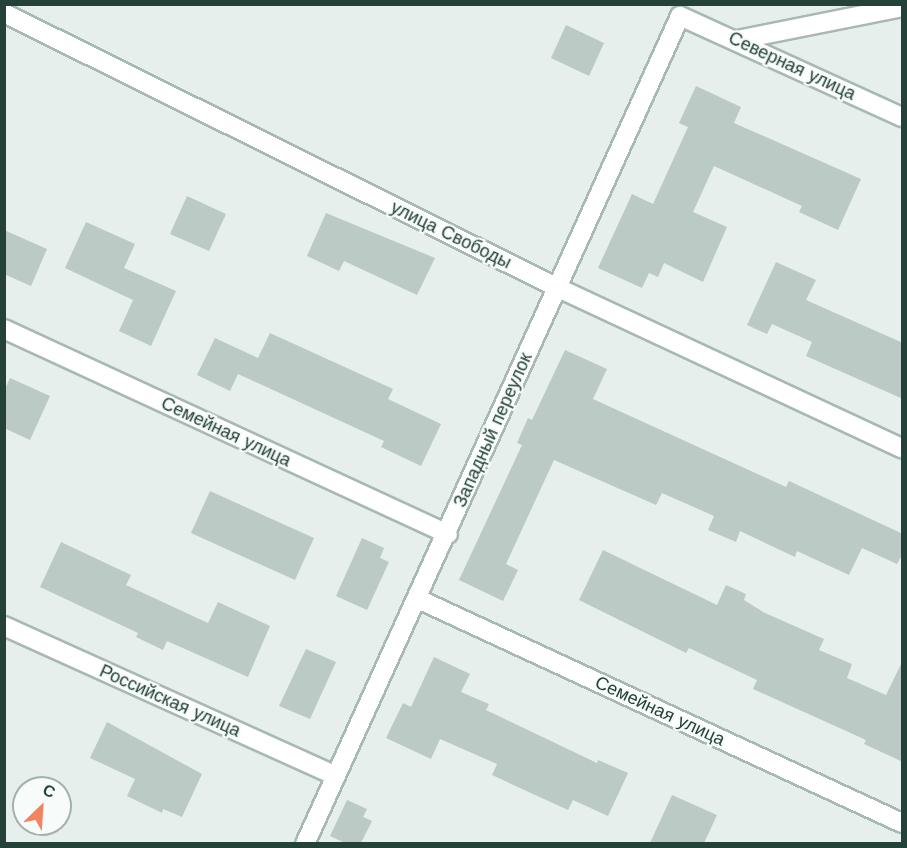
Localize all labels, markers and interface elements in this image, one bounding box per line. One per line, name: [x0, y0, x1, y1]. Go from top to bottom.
street label: Северная улица: [725, 27, 859, 105]
street label: улица Свободы: [387, 197, 515, 273]
street label: Западный переулок: [449, 349, 537, 511]
street label: Семейная улица: [158, 392, 294, 472]
street label: Российская улица: [96, 660, 244, 742]
street label: Семейная улица: [592, 671, 728, 751]
north arrow: [12, 776, 72, 836]
text: С: [40, 780, 58, 802]

